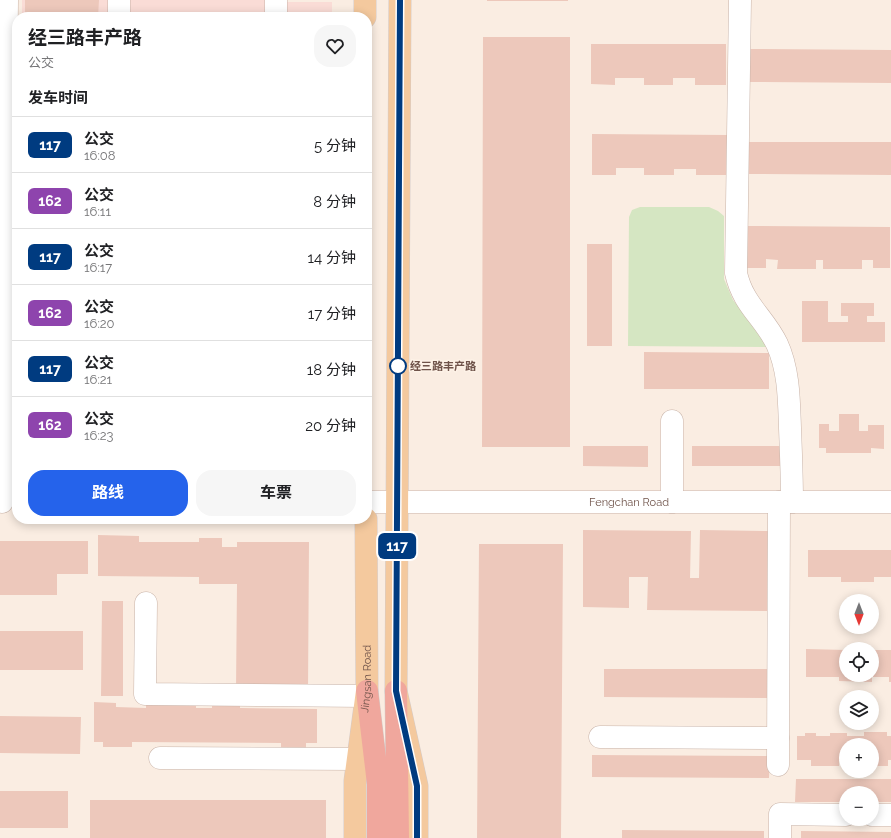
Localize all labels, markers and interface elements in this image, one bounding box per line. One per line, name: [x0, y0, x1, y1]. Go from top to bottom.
button: heart: [314, 25, 356, 67]
text: 经三路丰产路: [28, 26, 142, 48]
text: 公交: [28, 55, 54, 70]
text: 发车时间: [28, 89, 88, 107]
text: 公交: [84, 130, 114, 148]
text: 117: [39, 137, 61, 153]
text: 5 分钟: [314, 137, 356, 155]
text: 16:08: [84, 148, 116, 163]
text: 公交: [84, 186, 114, 204]
text: 162: [38, 193, 62, 209]
text: 8 分钟: [313, 193, 356, 211]
text: 16:11: [84, 204, 111, 219]
text: 公交: [84, 242, 114, 260]
text: 117: [39, 249, 61, 265]
text: 14 分钟: [308, 249, 356, 267]
text: 16:17: [84, 260, 112, 275]
text: 公交: [84, 298, 114, 316]
text: 162: [38, 305, 62, 321]
text: 17 分钟: [308, 305, 356, 323]
text: 16:20: [84, 316, 115, 331]
text: 公交: [84, 354, 114, 372]
marker: 经三路丰产路: [389, 357, 407, 375]
place label: 经三路丰产路: [410, 360, 477, 373]
text: 117: [39, 361, 61, 377]
text: 18 分钟: [307, 361, 356, 379]
text: 16:21: [84, 372, 112, 387]
text: 公交: [84, 410, 114, 428]
text: 162: [38, 417, 62, 433]
text: 20 分钟: [305, 417, 356, 435]
text: 16:23: [84, 428, 114, 443]
button: 路线: [28, 470, 188, 516]
button: 车票: [196, 470, 356, 516]
street label: Fengchan Road: [589, 496, 669, 509]
line badge: 117: [374, 533, 420, 559]
text: 117: [386, 538, 408, 554]
north arrow: [839, 594, 879, 634]
map controls: [839, 594, 879, 826]
button: locate: [839, 642, 879, 682]
street label: Jingsan Road: [358, 645, 374, 713]
button: layers: [839, 690, 879, 730]
button: +: [839, 738, 879, 778]
button: −: [839, 786, 879, 826]

